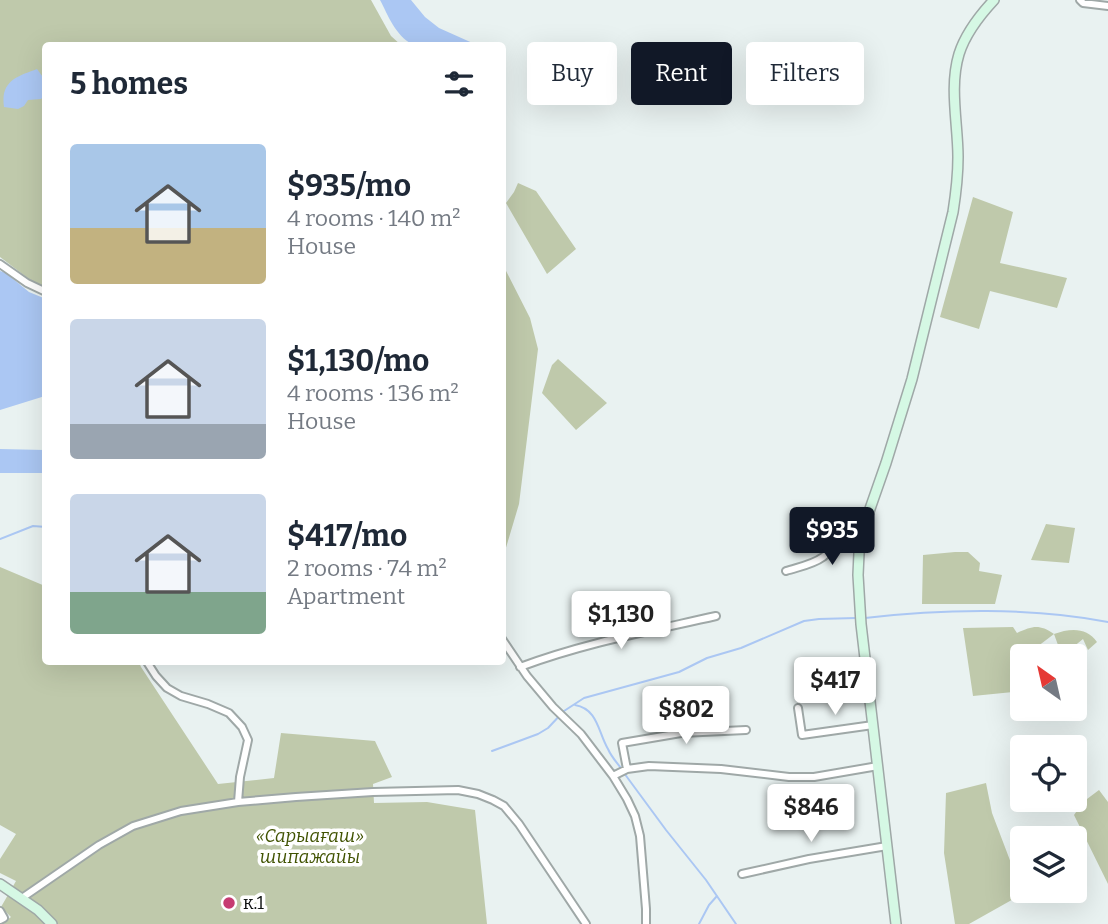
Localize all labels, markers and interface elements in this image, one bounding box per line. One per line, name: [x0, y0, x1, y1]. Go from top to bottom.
chip: Buy: [527, 42, 617, 105]
chip: Rent: [631, 42, 732, 105]
chip: Filters: [746, 42, 864, 105]
icon: filters: [440, 65, 478, 103]
text: 5 homes: [70, 66, 188, 102]
text: $935/mo: [287, 168, 411, 204]
icon: home: [126, 172, 210, 256]
text: 4 rooms · 140 m²: [287, 204, 460, 232]
text: House: [287, 232, 356, 260]
text: $1,130/mo: [287, 343, 429, 379]
icon: home: [126, 347, 210, 431]
text: 4 rooms · 136 m²: [287, 379, 459, 407]
text: House: [287, 407, 356, 435]
pin: $935: [791, 508, 873, 567]
text: $935: [806, 516, 858, 544]
text: $417/mo: [287, 518, 407, 554]
icon: home: [126, 522, 210, 606]
text: 2 rooms · 74 m²: [287, 554, 447, 582]
text: Apartment: [287, 582, 405, 610]
pin: $1,130: [564, 592, 678, 651]
text: $1,130: [588, 600, 654, 628]
north arrow: [1010, 644, 1087, 721]
map controls: [1010, 644, 1087, 903]
pin: $417: [794, 658, 876, 717]
text: $417: [810, 666, 860, 694]
pin: $802: [645, 686, 727, 746]
text: $802: [658, 695, 714, 723]
button: locate: [1010, 735, 1087, 812]
pin: $846: [770, 784, 852, 844]
text: $846: [783, 793, 839, 821]
park label: «Сарыағаш» шипажайы: [256, 825, 364, 868]
button: layers: [1010, 826, 1087, 903]
place label: к.1: [243, 892, 265, 914]
marker: к.1: [221, 895, 237, 911]

